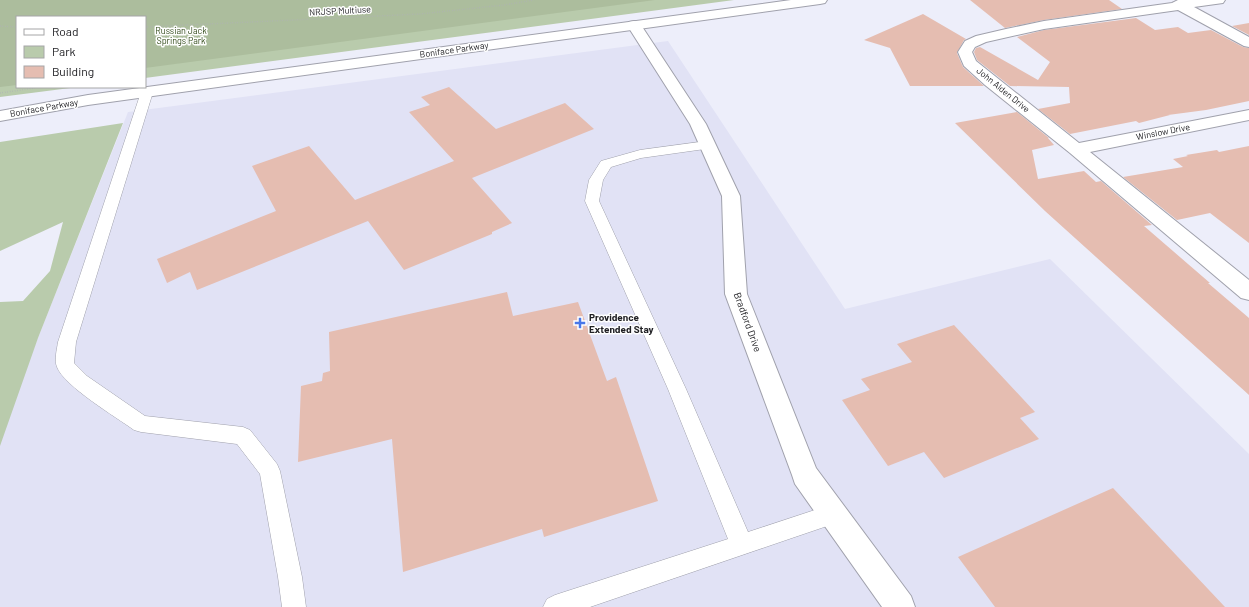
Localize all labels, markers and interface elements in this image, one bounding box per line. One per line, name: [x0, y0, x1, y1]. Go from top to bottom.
street label: NRJSP Multiuse: [309, 3, 371, 18]
legend: [16, 16, 146, 88]
text: Road: [52, 24, 79, 38]
park label: Russian Jack Springs Park: [155, 25, 207, 46]
street label: Boniface Parkway: [419, 39, 489, 60]
text: Park: [52, 44, 76, 58]
text: Building: [52, 64, 94, 78]
street label: John Alden Drive: [974, 65, 1032, 115]
street label: Boniface Parkway: [9, 96, 79, 119]
street label: Winslow Drive: [1135, 121, 1191, 142]
street label: Bradford Drive: [732, 291, 764, 353]
place label: Providence Extended Stay: [589, 311, 654, 335]
marker: Providence Extended Stay: [574, 317, 586, 329]

